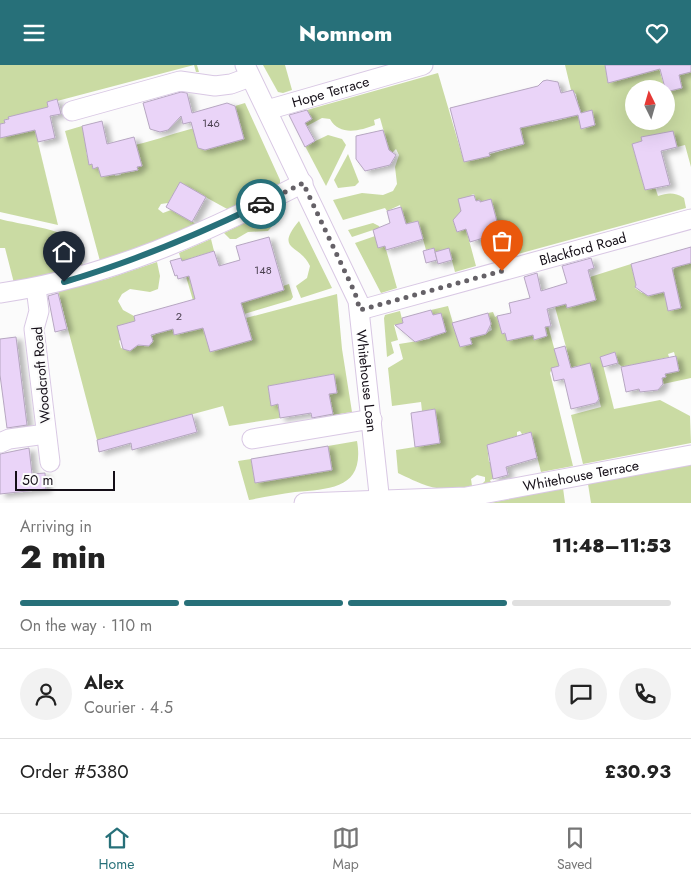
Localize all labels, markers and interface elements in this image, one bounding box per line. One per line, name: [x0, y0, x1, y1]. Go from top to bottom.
text: Nomnom: [299, 17, 392, 49]
icon: menu: [20, 19, 48, 47]
icon: heart: [643, 19, 671, 47]
street label: Hope Terrace: [289, 71, 371, 112]
north arrow: [625, 80, 675, 130]
map controls: [625, 80, 675, 130]
house number: 146: [202, 115, 220, 131]
courier: [236, 179, 286, 229]
icon: car: [247, 190, 275, 218]
pin: [481, 220, 523, 271]
icon: bag: [488, 227, 516, 255]
street label: Blackford Road: [537, 227, 629, 270]
pin: [43, 231, 85, 282]
icon: home: [50, 238, 78, 266]
house number: 148: [254, 262, 272, 278]
house number: 2: [176, 308, 182, 324]
street label: Woodcroft Road: [27, 326, 55, 424]
street label: Whitehouse Loan: [351, 329, 382, 433]
street label: Whitehouse Terrace: [521, 455, 641, 496]
scale bar: [15, 468, 115, 491]
text: 50 m: [22, 470, 53, 490]
text: Arriving in: [20, 515, 92, 538]
text: 11:48–11:53: [552, 532, 671, 559]
text: 2 min: [20, 534, 106, 580]
text: On the way · 110 m: [20, 614, 152, 637]
button: person: [20, 668, 72, 720]
button: chat: [555, 668, 607, 720]
button: phone: [619, 668, 671, 720]
text: Alex: [84, 669, 124, 696]
text: Courier · 4.5: [84, 696, 173, 719]
text: Order #5380: [20, 758, 129, 785]
text: £30.93: [604, 758, 671, 785]
tab: Home: [99, 824, 134, 874]
tab: Map: [332, 824, 360, 874]
tab: Saved: [557, 824, 592, 874]

